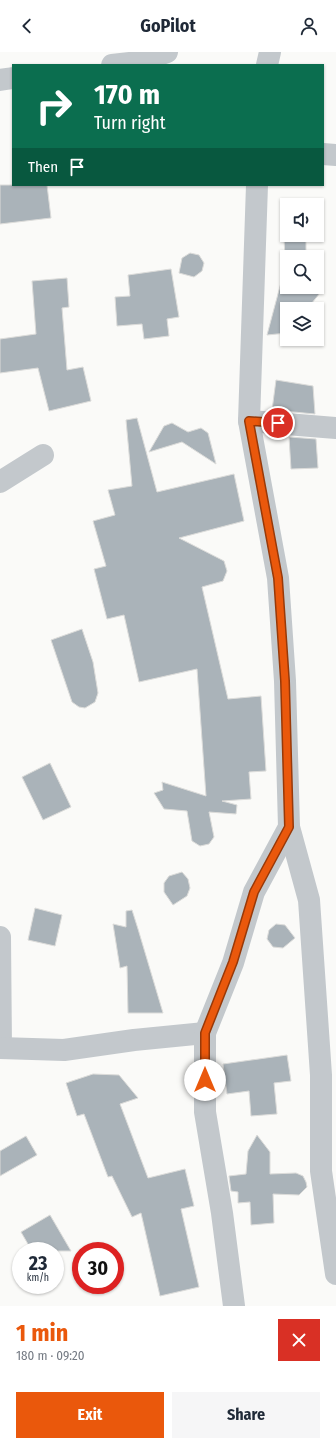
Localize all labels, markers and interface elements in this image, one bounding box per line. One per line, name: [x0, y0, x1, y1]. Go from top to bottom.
icon: back: [16, 15, 38, 37]
text: GoPilot: [140, 15, 196, 37]
icon: person: [298, 15, 320, 37]
text: 170 m: [94, 78, 160, 111]
icon: right: [28, 80, 80, 132]
text: Turn right: [94, 112, 166, 134]
icon: arrive: [66, 156, 88, 178]
text: Then: [28, 158, 58, 176]
map controls: [280, 198, 324, 346]
button: sound: [280, 198, 324, 242]
button: search: [280, 250, 324, 294]
button: layers: [280, 302, 324, 346]
pin: [261, 406, 295, 440]
icon: arrive: [267, 412, 289, 434]
position arrow: [184, 1059, 226, 1101]
speed limit sign: 30: [72, 1242, 124, 1294]
text: 23: [29, 1251, 47, 1275]
text: km/h: [27, 1272, 49, 1284]
text: 1 min: [16, 1319, 68, 1347]
button: close: [278, 1319, 320, 1361]
text: 180 m · 09:20: [16, 1348, 85, 1363]
button: Exit: [16, 1392, 164, 1438]
button: Share: [172, 1392, 320, 1438]

